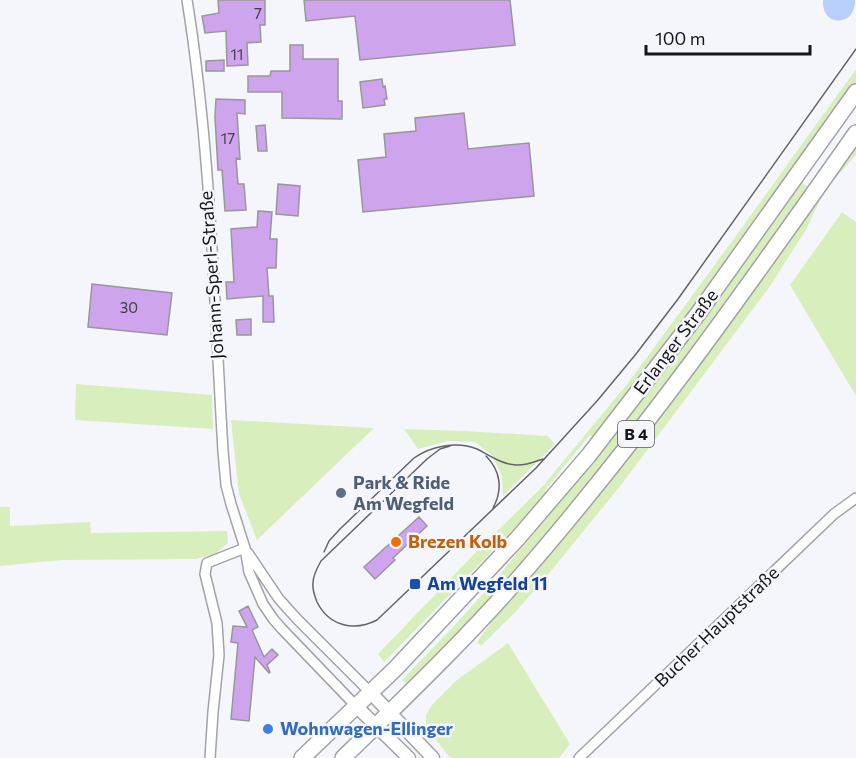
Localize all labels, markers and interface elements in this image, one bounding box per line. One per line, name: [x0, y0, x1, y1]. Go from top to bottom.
house number: 7: [254, 4, 262, 22]
scale bar: [646, 18, 810, 56]
text: 100 m: [655, 27, 705, 49]
house number: 11: [231, 45, 243, 63]
house number: 17: [221, 129, 235, 147]
street label: Johann-Sperl-Straße: [194, 190, 228, 360]
street label: Erlanger Straße: [628, 284, 722, 399]
house number: 30: [120, 298, 138, 316]
road number: B 4: [618, 421, 654, 447]
place label: Park & Ride Am Wegfeld: [353, 471, 454, 514]
marker: Park & Ride Am Wegfeld: [334, 486, 348, 500]
place label: Brezen Kolb: [408, 530, 508, 552]
marker: Brezen Kolb: [389, 535, 403, 549]
street label: Bucher Hauptstraße: [650, 561, 783, 691]
place label: Am Wegfeld 11: [427, 572, 548, 594]
marker: Am Wegfeld 11: [408, 577, 422, 591]
place label: Wohnwagen-Ellinger: [280, 717, 454, 739]
marker: Wohnwagen-Ellinger: [261, 722, 275, 736]

